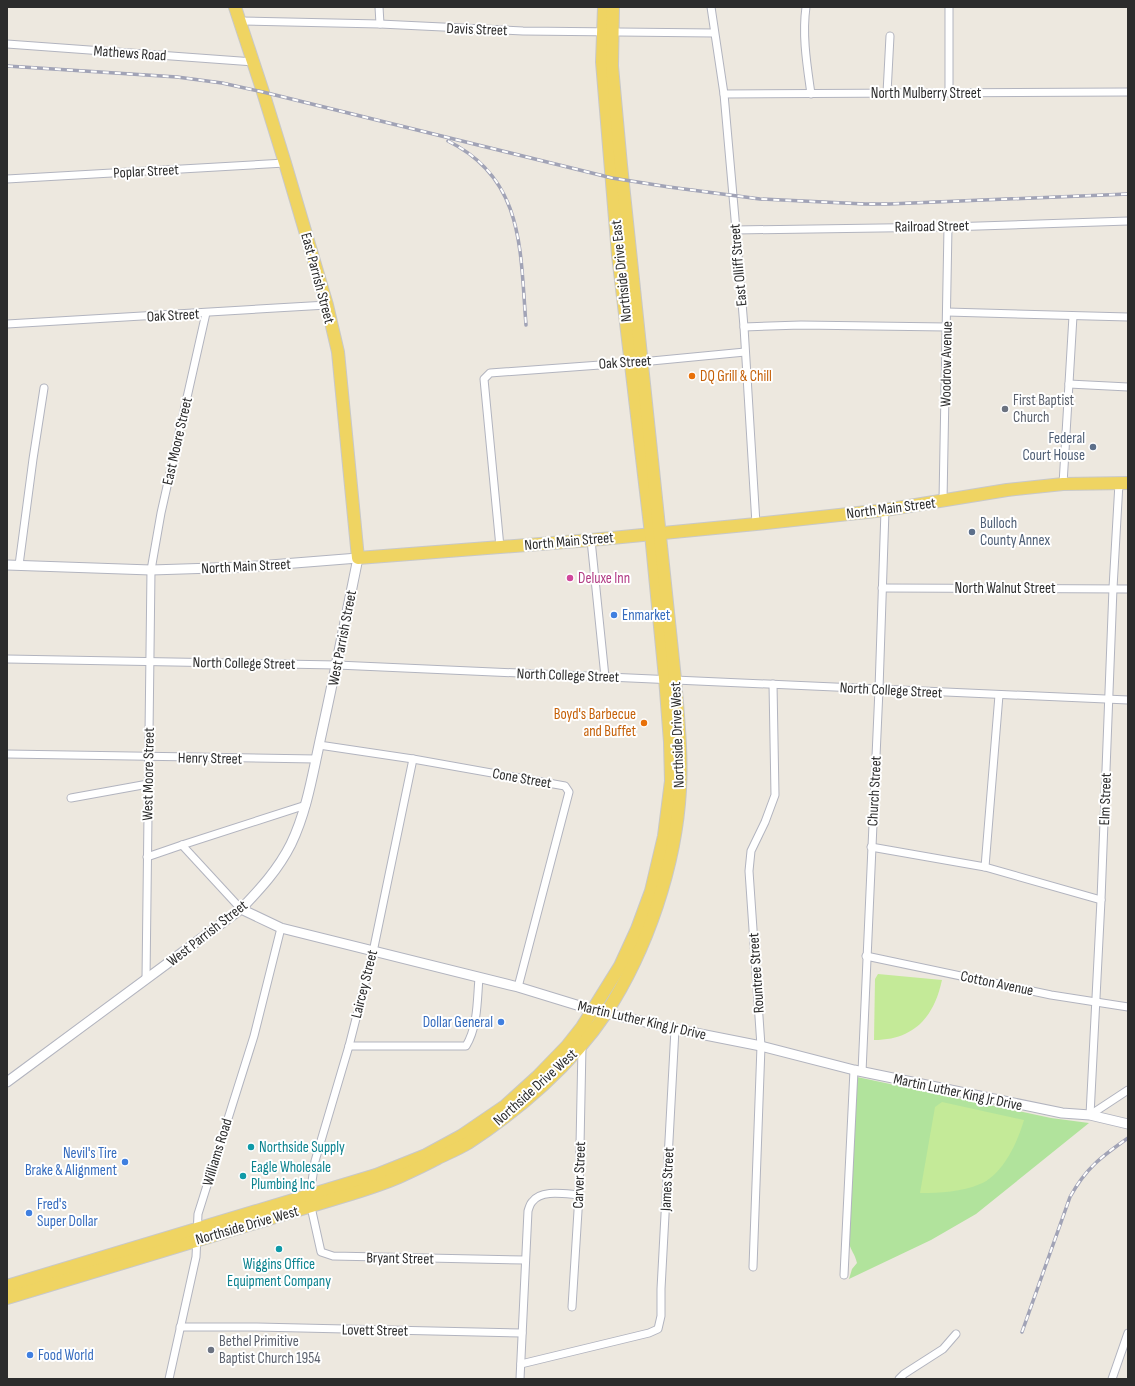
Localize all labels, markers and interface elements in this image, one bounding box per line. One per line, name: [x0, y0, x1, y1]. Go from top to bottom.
street label: Davis Street: [446, 19, 508, 40]
street label: Mathews Road: [93, 41, 167, 66]
street label: North Mulberry Street: [871, 84, 982, 103]
street label: Poplar Street: [113, 160, 180, 183]
street label: Railroad Street: [895, 216, 970, 237]
street label: Northside Drive East: [607, 219, 636, 323]
street label: East Olliff Street: [725, 222, 752, 307]
street label: East Parrish Street: [296, 231, 339, 326]
street label: Oak Street: [146, 305, 200, 326]
street label: Woodrow Avenue: [936, 321, 957, 407]
street label: Oak Street: [598, 351, 652, 374]
place label: DQ Grill & Chill: [700, 367, 772, 386]
marker: DQ Grill & Chill: [687, 371, 697, 381]
place label: First Baptist Church: [1013, 391, 1075, 427]
street label: East Moore Street: [158, 395, 197, 487]
marker: First Baptist Church: [1000, 404, 1010, 414]
place label: Federal Court House: [1022, 429, 1085, 465]
marker: Federal Court House: [1088, 442, 1098, 452]
street label: North Main Street: [845, 494, 937, 523]
place label: Bulloch County Annex: [980, 514, 1050, 550]
marker: Bulloch County Annex: [967, 527, 977, 537]
street label: North Main Street: [524, 528, 615, 555]
street label: North Main Street: [201, 555, 292, 578]
place label: Deluxe Inn: [578, 569, 630, 588]
marker: Deluxe Inn: [565, 573, 575, 583]
street label: North Walnut Street: [955, 579, 1056, 598]
street label: West Parrish Street: [324, 588, 361, 688]
place label: Enmarket: [622, 606, 671, 625]
marker: Enmarket: [609, 610, 619, 620]
street label: North College Street: [192, 653, 296, 674]
street label: North College Street: [516, 664, 620, 687]
street label: North College Street: [839, 678, 943, 703]
street label: Northside Drive West: [666, 681, 689, 788]
place label: Boyd's Barbecue and Buffet: [554, 705, 636, 741]
marker: Boyd's Barbecue and Buffet: [639, 718, 649, 728]
street label: West Moore Street: [138, 727, 159, 821]
street label: Henry Street: [178, 748, 243, 769]
street label: Church Street: [863, 755, 886, 827]
street label: Cone Street: [491, 764, 553, 793]
street label: Elm Street: [1095, 772, 1116, 826]
street label: West Parrish Street: [163, 896, 252, 971]
street label: Rountree Street: [744, 932, 769, 1014]
street label: Laircey Street: [347, 948, 382, 1020]
street label: Cotton Avenue: [959, 966, 1035, 1000]
street label: Martin Luther King Jr Drive: [576, 996, 708, 1045]
place label: Dollar General: [423, 1013, 493, 1032]
marker: Dollar General: [496, 1017, 506, 1027]
street label: Northside Drive West: [489, 1044, 581, 1130]
street label: Martin Luther King Jr Drive: [892, 1070, 1024, 1115]
street label: Williams Road: [198, 1116, 237, 1188]
place label: Northside Supply: [259, 1138, 345, 1157]
street label: Carver Street: [569, 1141, 590, 1209]
marker: Northside Supply: [246, 1142, 256, 1152]
place label: Nevil's Tire Brake & Alignment: [25, 1144, 117, 1180]
street label: James Street: [656, 1146, 679, 1212]
marker: Nevil's Tire Brake & Alignment: [120, 1157, 130, 1167]
place label: Eagle Wholesale Plumbing Inc: [251, 1158, 331, 1194]
marker: Eagle Wholesale Plumbing Inc: [238, 1171, 248, 1181]
place label: Fred's Super Dollar: [37, 1195, 99, 1231]
street label: Northside Drive West: [193, 1202, 301, 1249]
marker: Fred's Super Dollar: [24, 1208, 34, 1218]
marker: Wiggins Office Equipment Company: [274, 1244, 284, 1254]
street label: Bryant Street: [366, 1248, 434, 1269]
place label: Wiggins Office Equipment Company: [227, 1255, 331, 1291]
street label: Lovett Street: [342, 1320, 409, 1341]
place label: Bethel Primitive Baptist Church 1954: [219, 1332, 320, 1368]
marker: Bethel Primitive Baptist Church 1954: [206, 1345, 216, 1355]
place label: Food World: [38, 1346, 94, 1365]
marker: Food World: [25, 1350, 35, 1360]

